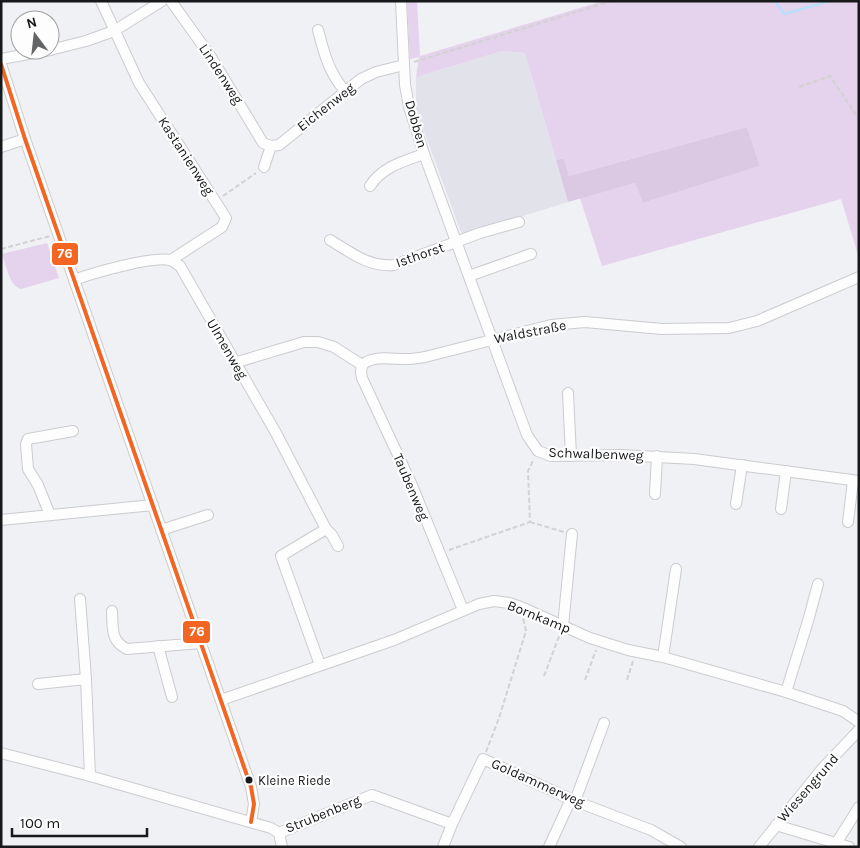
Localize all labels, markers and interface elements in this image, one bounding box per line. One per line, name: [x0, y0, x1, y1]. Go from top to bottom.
north arrow: [10, 10, 60, 60]
text: N: [25, 13, 39, 32]
street label: Lindenweg: [195, 41, 247, 107]
street label: Eichenweg: [294, 79, 358, 135]
street label: Dobben: [401, 98, 431, 150]
street label: Kastanienweg: [154, 114, 218, 198]
street label: Isthorst: [393, 239, 447, 271]
line badge: 76: [51, 242, 79, 266]
text: 76: [57, 245, 73, 262]
street label: Ulmenweg: [203, 316, 251, 382]
street label: Waldstraße: [492, 317, 568, 347]
street label: Schwalbenweg: [548, 444, 644, 464]
street label: Taubenweg: [389, 451, 433, 523]
street label: Bornkamp: [505, 597, 573, 637]
line badge: 76: [182, 620, 211, 644]
text: 76: [189, 623, 205, 640]
street label: Wiesengrund: [774, 750, 842, 826]
street label: Goldammerweg: [489, 755, 587, 811]
place label: Kleine Riede: [258, 773, 331, 788]
marker: Kleine Riede: [244, 775, 254, 785]
street label: Strubenberg: [283, 791, 363, 837]
scale bar: [12, 806, 148, 838]
text: 100 m: [20, 814, 60, 832]

